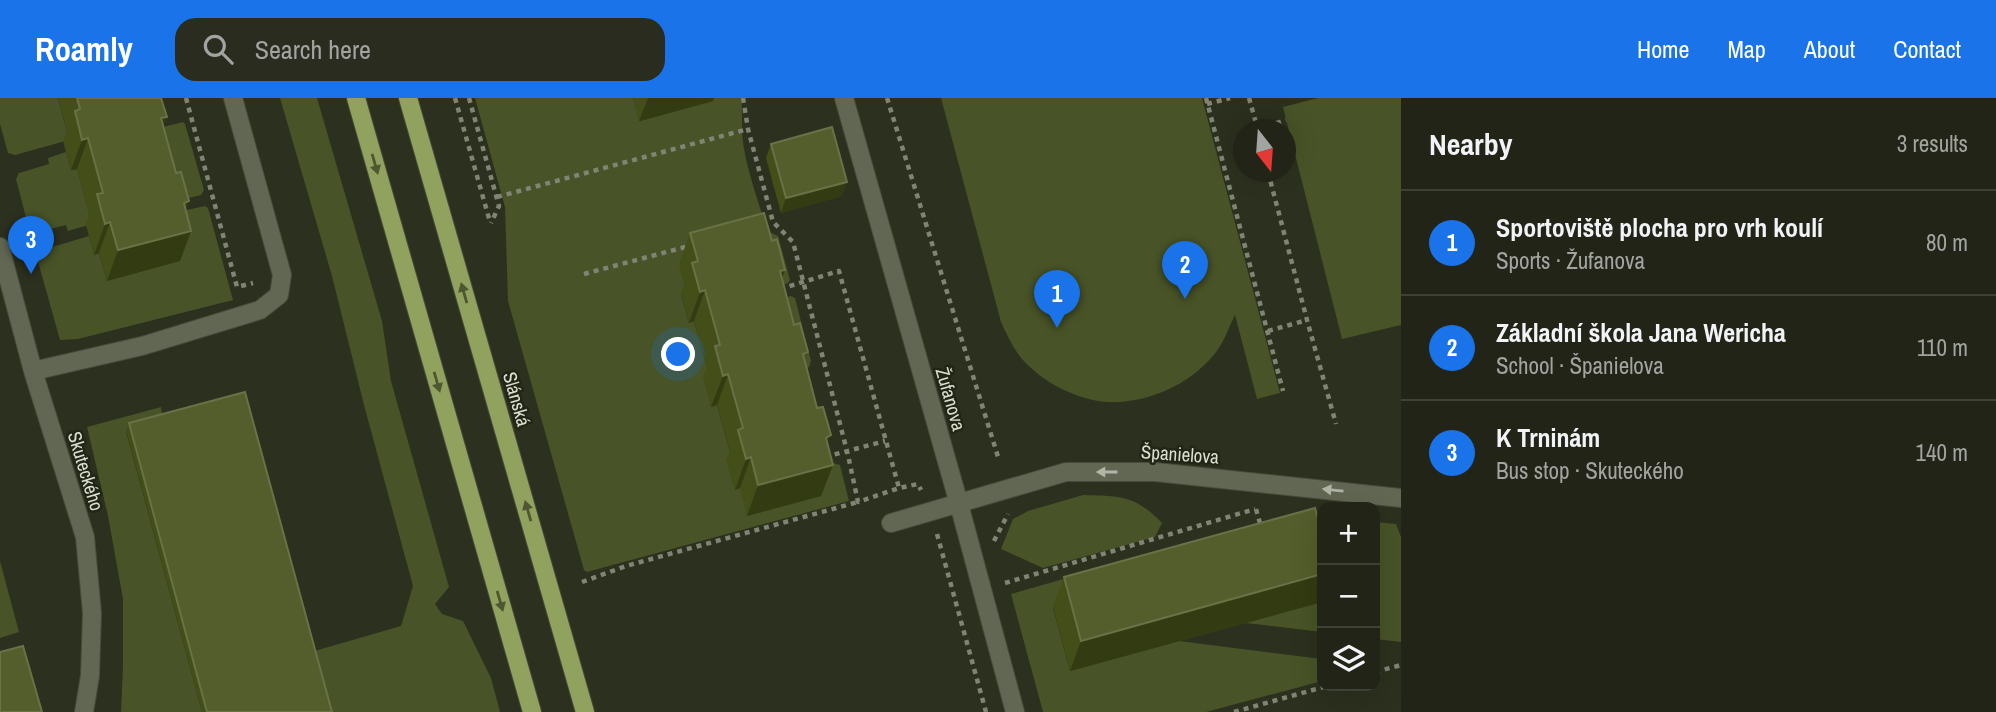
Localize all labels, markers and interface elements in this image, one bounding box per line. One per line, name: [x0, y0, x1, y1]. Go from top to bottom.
search box: [175, 18, 665, 81]
text: Roamly: [35, 27, 133, 71]
icon: search: [199, 30, 237, 68]
text: Search here: [255, 32, 371, 67]
text: Home: [1637, 33, 1689, 65]
text: Map: [1727, 33, 1766, 65]
text: About: [1804, 33, 1855, 65]
text: Contact: [1893, 33, 1961, 65]
north arrow: [1233, 119, 1296, 182]
text: Nearby: [1429, 124, 1512, 164]
text: 3 results: [1897, 128, 1968, 159]
one-way arrow: [370, 153, 380, 174]
text: Sportoviště plocha pro vrh koulí: [1496, 210, 1823, 245]
pin: 3: [8, 216, 54, 274]
text: 1: [1447, 227, 1457, 258]
text: 80 m: [1926, 227, 1968, 258]
pin: 2: [1162, 241, 1208, 299]
text: Sports · Žufanova: [1496, 245, 1645, 276]
pin: 1: [1034, 270, 1080, 328]
one-way arrow: [459, 282, 469, 303]
text: Základní škola Jana Wericha: [1496, 315, 1786, 350]
text: 2: [1447, 332, 1457, 363]
text: 110 m: [1917, 332, 1968, 363]
your location: [661, 337, 695, 371]
text: School · Španielova: [1496, 350, 1664, 381]
street label: Žufanova: [930, 364, 973, 434]
street label: Slánská: [497, 369, 537, 430]
one-way arrow: [433, 372, 443, 393]
text: K Trninám: [1496, 420, 1600, 455]
street label: Skuteckého: [62, 428, 110, 514]
text: 3: [1447, 437, 1457, 468]
text: 140 m: [1916, 437, 1968, 468]
street label: Španielova: [1140, 438, 1220, 470]
text: Bus stop · Skuteckého: [1496, 455, 1684, 486]
one-way arrow: [1095, 466, 1117, 478]
one-way arrow: [1322, 485, 1344, 496]
one-way arrow: [522, 500, 532, 521]
map controls: [1317, 502, 1380, 691]
button: +: [1317, 502, 1380, 565]
button: −: [1317, 565, 1380, 628]
one-way arrow: [495, 591, 505, 612]
button: layers: [1317, 628, 1380, 691]

